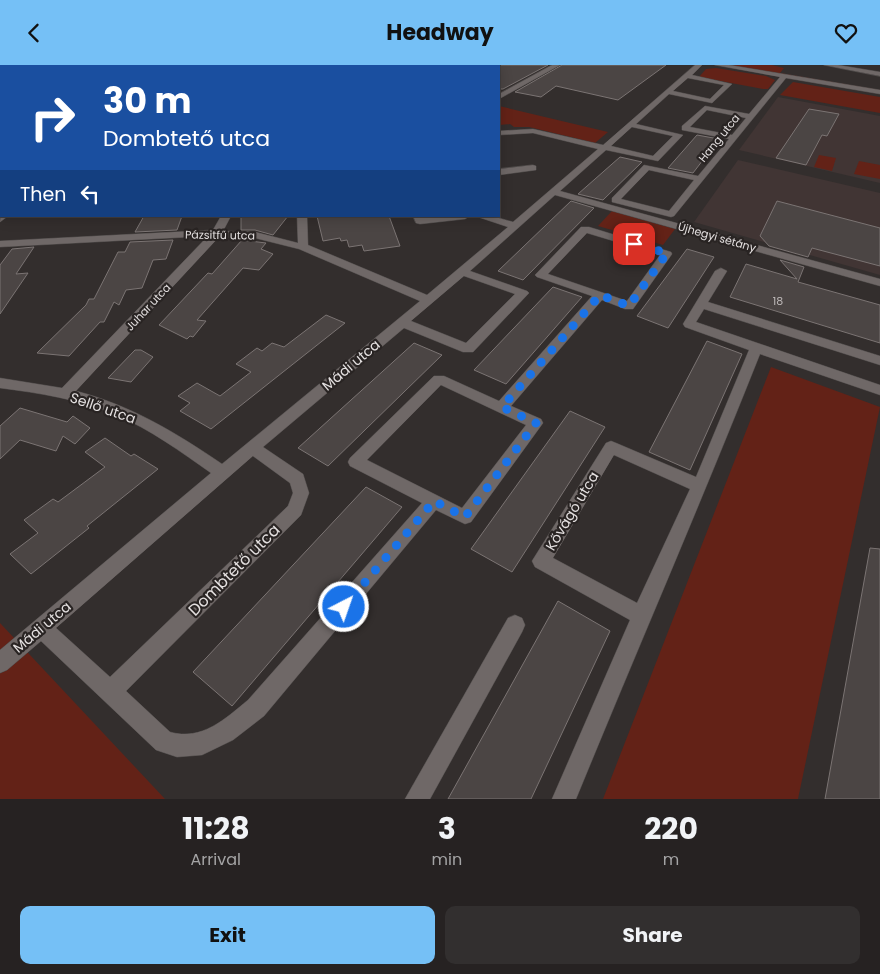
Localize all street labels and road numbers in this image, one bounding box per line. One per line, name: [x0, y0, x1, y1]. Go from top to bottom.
street label: Hang utca: [695, 111, 743, 165]
street label: Újhegyi sétány: [676, 218, 759, 256]
street label: Pázsitfű utca: [185, 226, 255, 244]
street label: Juhar utca: [122, 280, 174, 334]
street label: Mádi utca: [318, 335, 384, 395]
street label: Sellő utca: [67, 387, 139, 429]
street label: Kővágó utca: [541, 468, 603, 554]
street label: Dombtető utca: [183, 519, 285, 621]
street label: Mádi utca: [9, 597, 75, 657]

